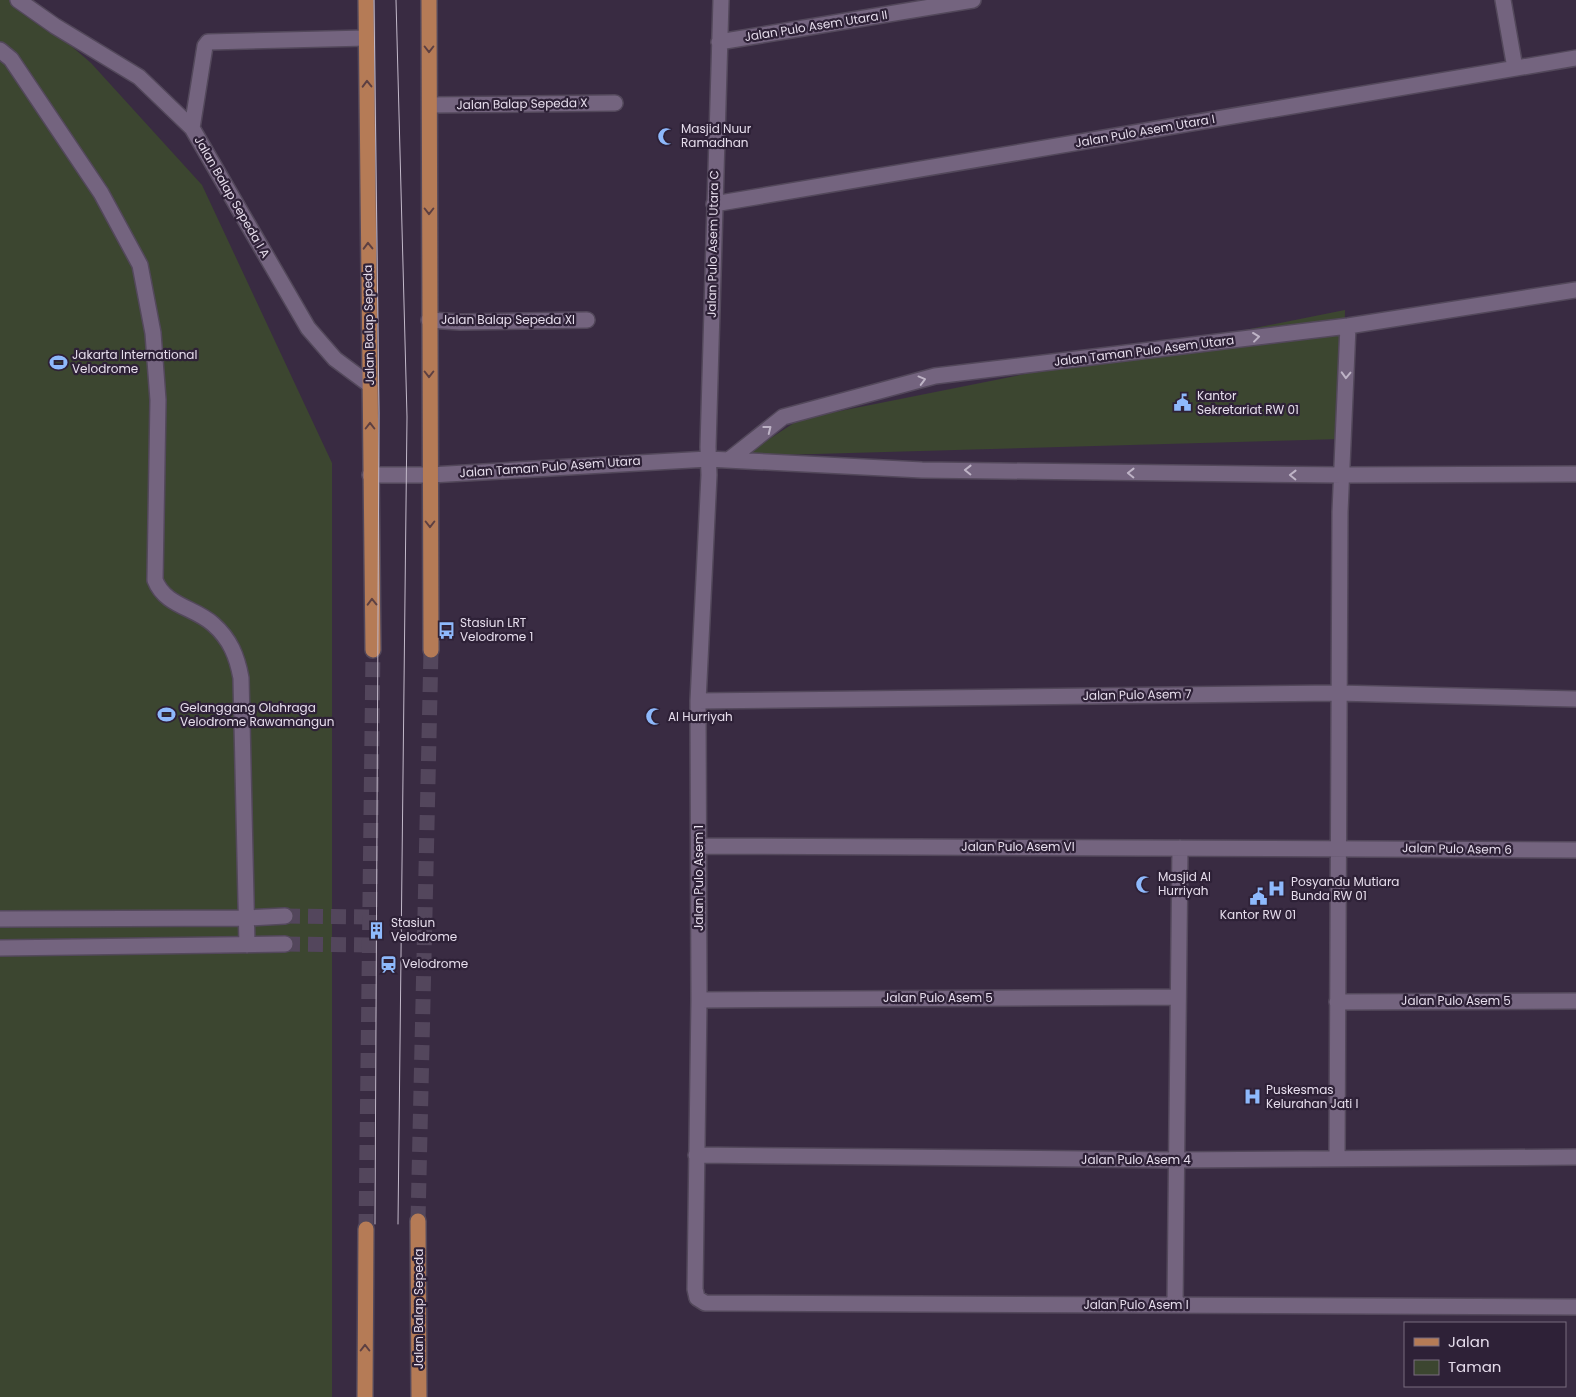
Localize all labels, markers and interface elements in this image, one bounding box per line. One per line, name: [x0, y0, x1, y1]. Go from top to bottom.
street label: Jalan Pulo Asem Utara II: [743, 6, 889, 45]
one-way arrow: [424, 45, 434, 53]
one-way arrow: [362, 80, 372, 88]
street label: Jalan Balap Sepeda X: [456, 94, 588, 113]
street label: Jalan Pulo Asem Utara I: [1074, 110, 1216, 151]
place label: Masjid Nuur Ramadhan: [681, 120, 752, 151]
mosque icon: Masjid Nuur Ramadhan: [657, 126, 677, 146]
street label: Jalan Balap Sepeda I A: [191, 133, 274, 261]
street label: Jalan Pulo Asem Utara C: [703, 170, 722, 318]
one-way arrow: [424, 208, 434, 215]
one-way arrow: [363, 242, 373, 250]
street label: Jalan Balap Sepeda: [359, 265, 378, 385]
street label: Jalan Balap Sepeda XI: [441, 311, 575, 328]
street label: Jalan Taman Pulo Asem Utara: [1053, 331, 1235, 370]
one-way arrow: [1253, 332, 1261, 343]
place label: Jakarta International Velodrome: [72, 346, 197, 377]
sports icon: Jakarta International Velodrome: [48, 352, 68, 372]
one-way arrow: [424, 370, 435, 378]
one-way arrow: [1341, 371, 1352, 379]
one-way arrow: [917, 375, 925, 385]
place label: Kantor Sekretariat RW 01: [1197, 387, 1299, 418]
public building icon: Kantor Sekretariat RW 01: [1173, 393, 1193, 413]
one-way arrow: [365, 422, 375, 430]
one-way arrow: [762, 426, 771, 434]
street label: Jalan Taman Pulo Asem Utara: [459, 452, 641, 481]
one-way arrow: [964, 465, 972, 475]
one-way arrow: [1127, 467, 1135, 478]
one-way arrow: [1289, 470, 1297, 480]
one-way arrow: [425, 520, 435, 528]
one-way arrow: [367, 597, 377, 605]
place label: Stasiun LRT Velodrome 1: [460, 614, 533, 645]
bus stop icon: Stasiun LRT Velodrome 1: [436, 620, 456, 640]
street label: Jalan Pulo Asem 7: [1082, 685, 1192, 704]
place label: Gelanggang Olahraga Velodrome Rawamangun: [180, 699, 334, 730]
sports icon: Gelanggang Olahraga Velodrome Rawamangun: [156, 705, 176, 725]
mosque icon: Al Hurriyah: [644, 707, 664, 727]
place label: Al Hurriyah: [668, 708, 733, 725]
street label: Jalan Pulo Asem 1: [690, 825, 707, 931]
street label: Jalan Pulo Asem VI: [961, 838, 1075, 855]
street label: Jalan Pulo Asem 6: [1402, 839, 1512, 858]
place label: Masjid Al Hurriyah: [1158, 868, 1211, 899]
place label: Posyandu Mutiara Bunda RW 01: [1291, 873, 1399, 904]
mosque icon: Masjid Al Hurriyah: [1134, 874, 1154, 894]
hospital icon: Posyandu Mutiara Bunda RW 01: [1267, 879, 1287, 899]
public building icon: Kantor RW 01: [1248, 886, 1268, 906]
place label: Kantor RW 01: [1220, 906, 1296, 923]
place label: Stasiun Velodrome: [391, 914, 457, 945]
building icon: Stasiun Velodrome: [367, 920, 387, 940]
station icon: Velodrome: [378, 954, 398, 974]
place label: Velodrome: [402, 955, 468, 972]
street label: Jalan Pulo Asem 5: [883, 989, 993, 1006]
street label: Jalan Pulo Asem 5: [1401, 992, 1511, 1009]
place label: Puskesmas Kelurahan Jati I: [1266, 1081, 1359, 1112]
hospital icon: Puskesmas Kelurahan Jati I: [1242, 1087, 1262, 1107]
street label: Jalan Pulo Asem 4: [1081, 1151, 1191, 1168]
street label: Jalan Balap Sepeda: [410, 1249, 427, 1369]
street label: Jalan Pulo Asem I: [1083, 1296, 1189, 1313]
legend: [1404, 1322, 1566, 1387]
text: Jalan: [1448, 1331, 1490, 1352]
one-way arrow: [360, 1344, 370, 1352]
text: Taman: [1448, 1356, 1501, 1377]

